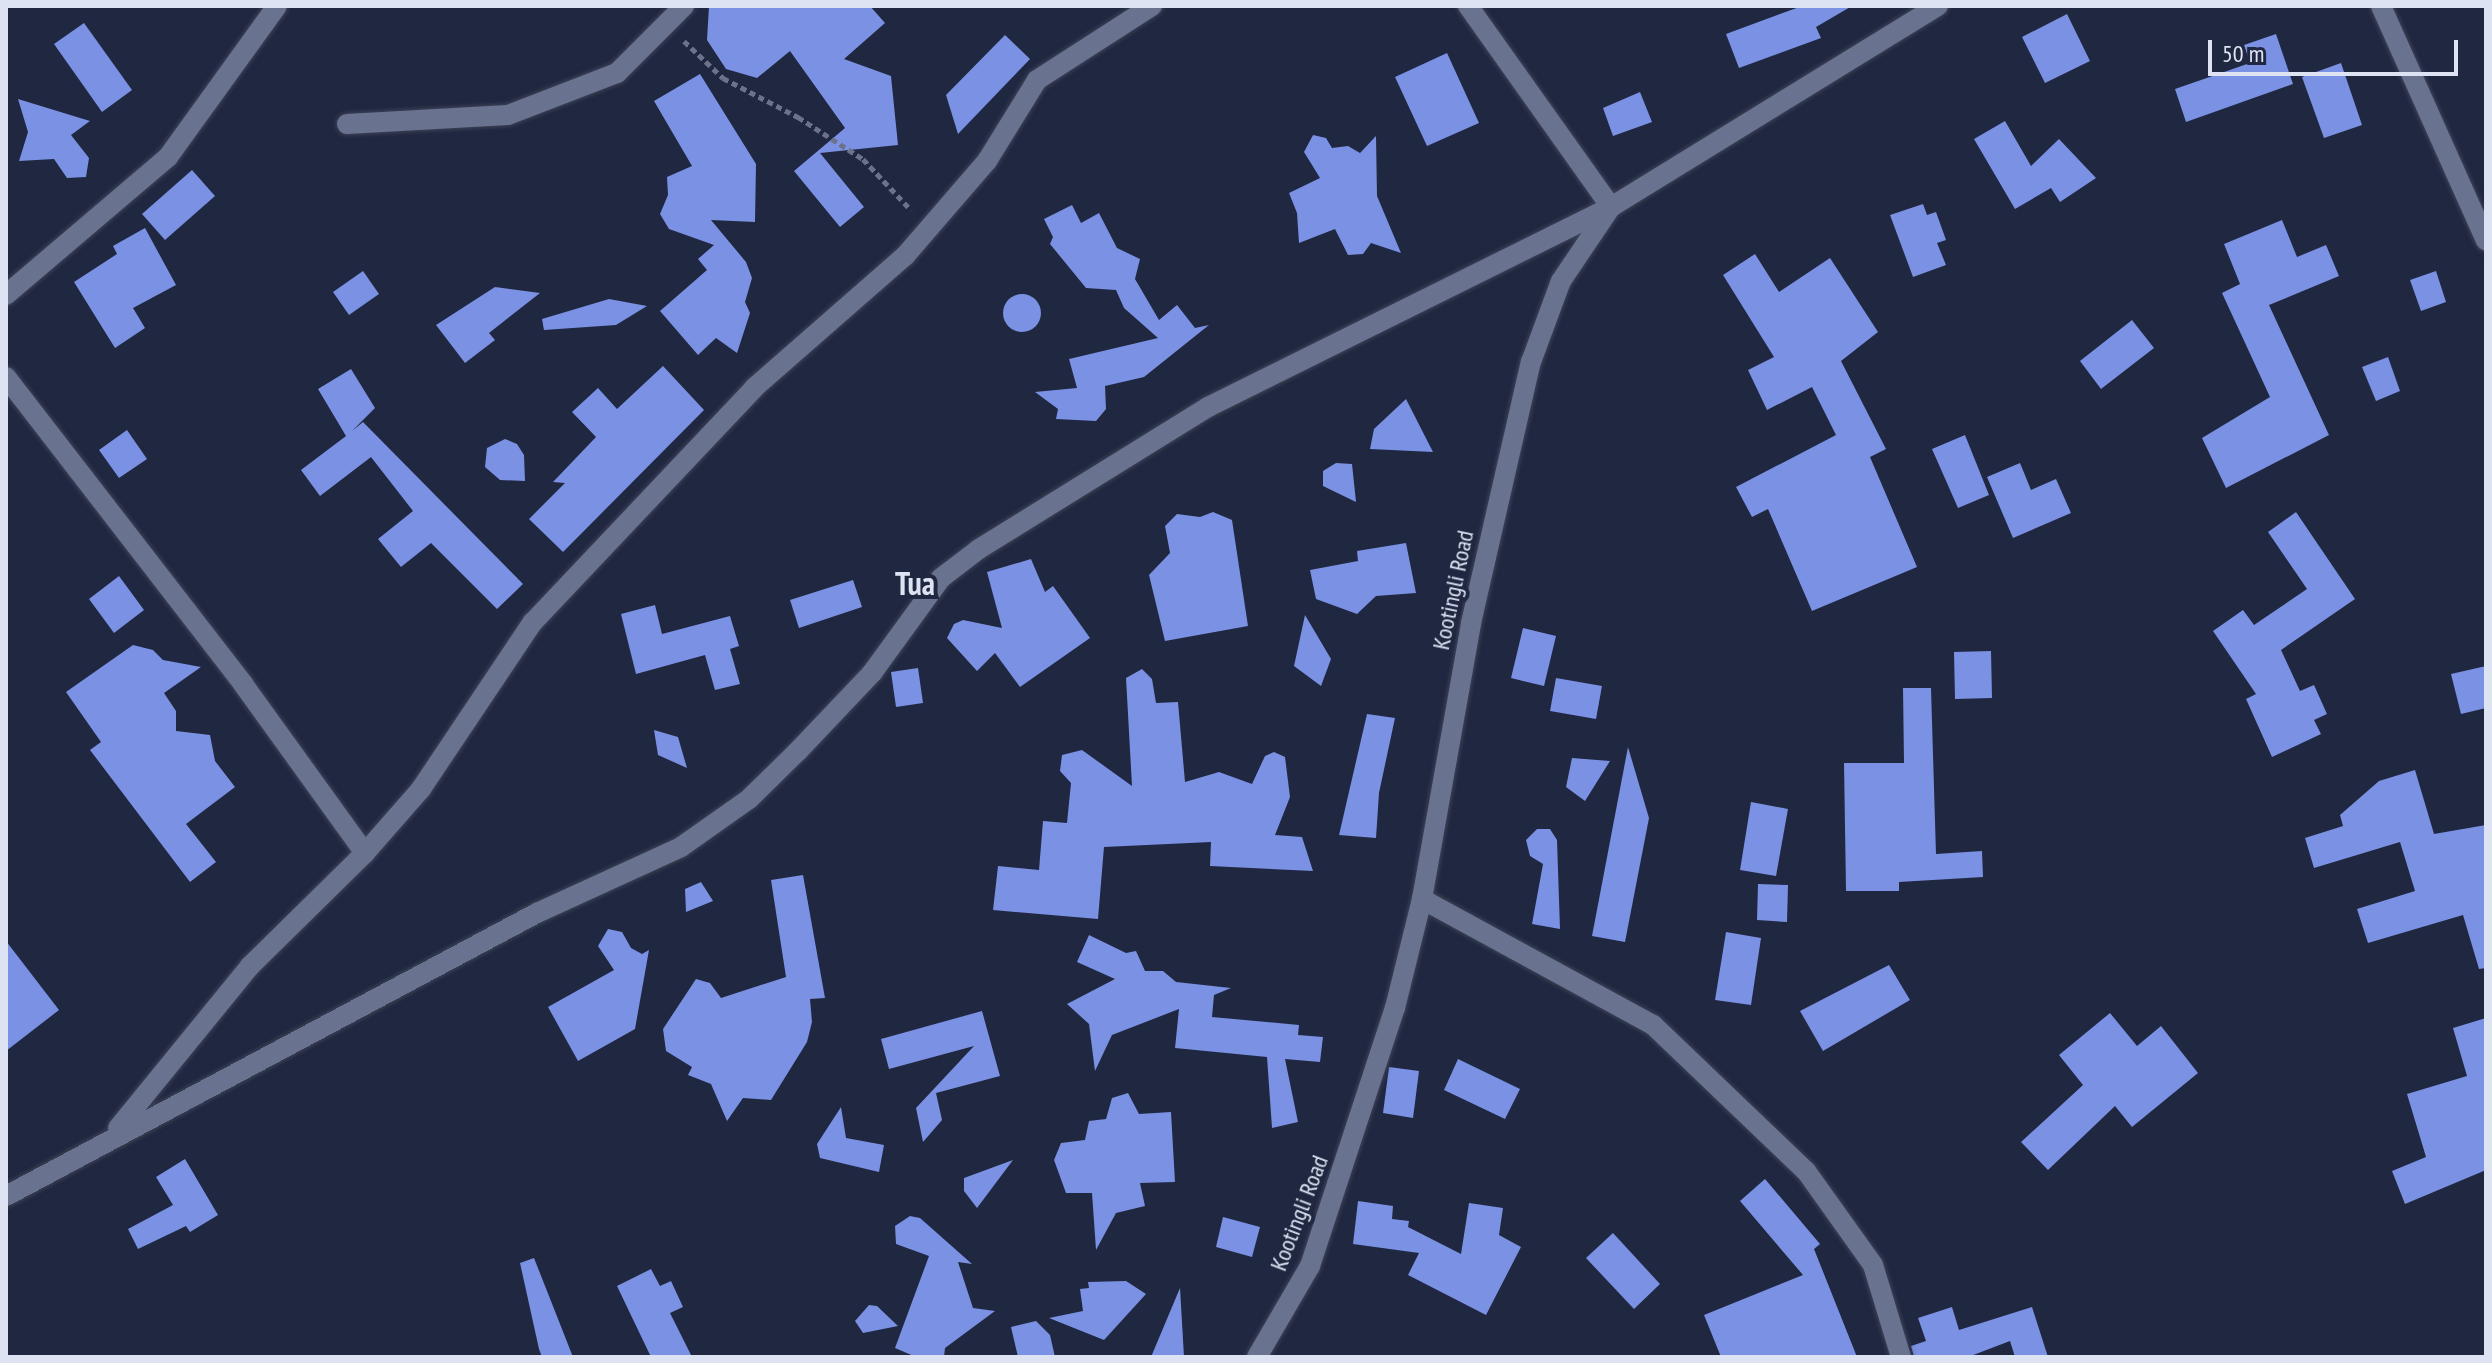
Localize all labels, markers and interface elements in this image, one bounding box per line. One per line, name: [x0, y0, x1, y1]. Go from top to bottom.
scale bar: [2212, 24, 2462, 74]
text: 50 m: [2222, 38, 2264, 69]
street label: Kootingli Road: [1426, 528, 1480, 652]
district label: Tua: [895, 564, 935, 602]
street label: Kootingli Road: [1264, 1151, 1334, 1275]

